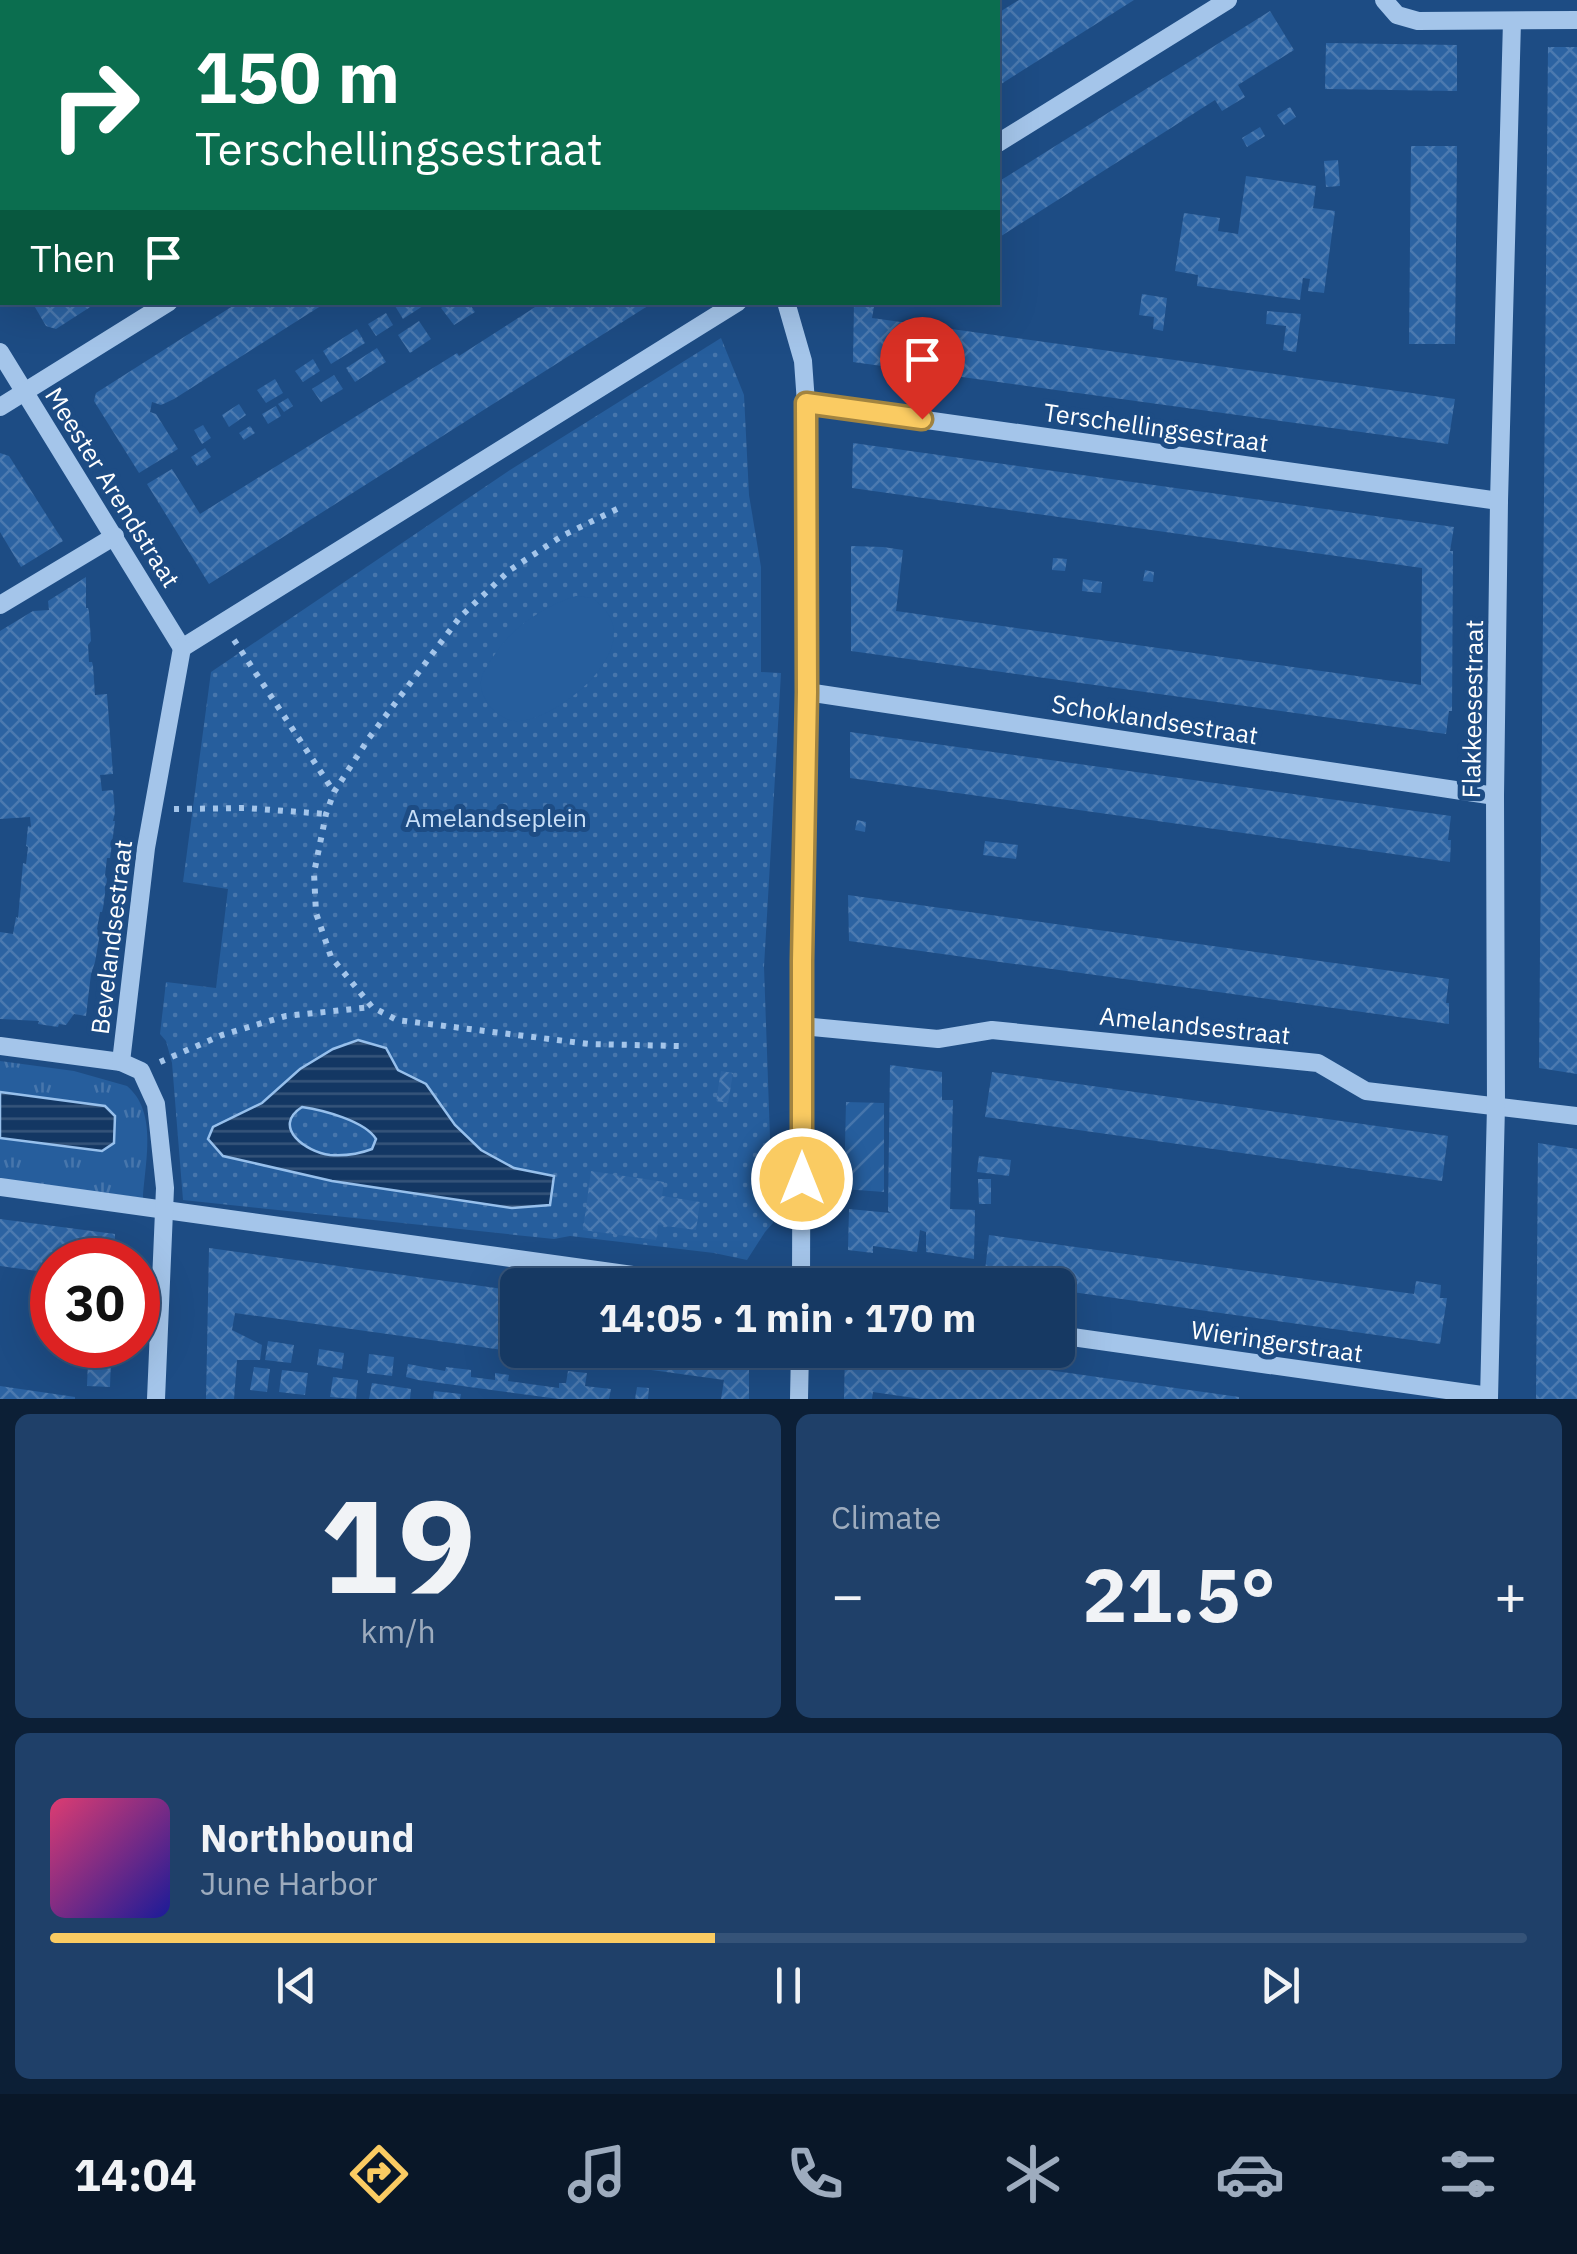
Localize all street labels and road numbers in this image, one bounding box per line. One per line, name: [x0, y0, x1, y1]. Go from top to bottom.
street label: Meester Arendstraat: [38, 381, 188, 593]
street label: Terschellingsestraat: [1042, 395, 1270, 459]
street label: Flakkeesestraat: [1454, 619, 1490, 799]
street label: Schoklandsestraat: [1049, 686, 1261, 752]
street label: Bevelandsestraat: [83, 838, 139, 1036]
street label: Amelandsestraat: [1098, 999, 1292, 1051]
street label: Wieringerstraat: [1189, 1313, 1365, 1369]

